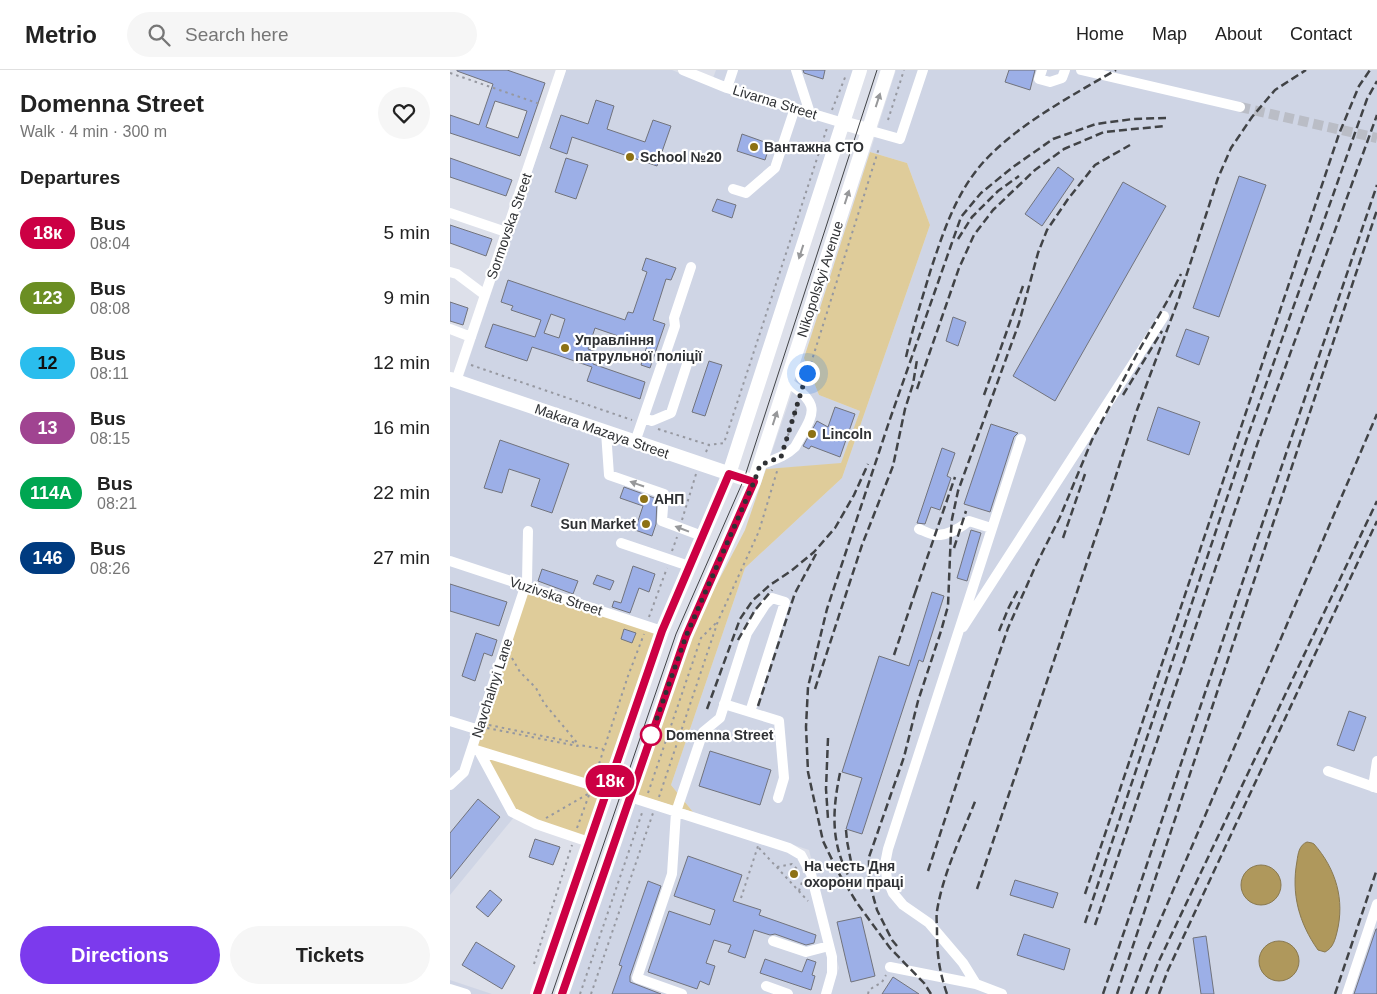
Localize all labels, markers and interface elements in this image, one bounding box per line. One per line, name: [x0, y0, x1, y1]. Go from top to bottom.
search box: [127, 12, 477, 57]
text: Metrio: [25, 21, 97, 48]
icon: search: [145, 21, 173, 49]
text: Search here: [185, 24, 289, 45]
text: Home: [1076, 24, 1124, 44]
text: Map: [1152, 24, 1187, 44]
text: About: [1215, 24, 1262, 44]
text: Contact: [1290, 24, 1352, 44]
street label: Livarna Street: [731, 82, 819, 122]
button: heart: [378, 87, 430, 139]
text: Domenna Street: [20, 90, 204, 117]
one-way arrow: [874, 92, 882, 107]
text: Walk · 4 min · 300 m: [20, 123, 167, 140]
place label: Вантажна СТО: [764, 139, 864, 155]
marker: Вантажна СТО: [748, 141, 760, 153]
place label: School №20: [640, 149, 722, 165]
marker: School №20: [624, 151, 636, 163]
text: Departures: [20, 167, 120, 188]
street label: Sormovska Street: [483, 171, 535, 281]
one-way arrow: [843, 189, 851, 204]
text: Bus: [90, 213, 126, 234]
street label: Nikopolskyi Avenue: [794, 219, 846, 339]
text: 5 min: [384, 222, 430, 243]
text: 18к: [33, 223, 62, 243]
text: 08:04: [90, 235, 130, 252]
one-way arrow: [797, 245, 805, 260]
text: Bus: [90, 278, 126, 299]
text: 9 min: [384, 287, 430, 308]
text: 123: [32, 288, 63, 308]
text: 08:08: [90, 300, 130, 317]
place label: Управління патрульної поліції: [575, 332, 703, 364]
marker: Управління патрульної поліції: [559, 342, 571, 354]
text: Bus: [90, 343, 126, 364]
text: 12 min: [373, 352, 430, 373]
text: 12: [37, 353, 58, 373]
your location: [795, 361, 820, 386]
text: 08:11: [90, 365, 129, 382]
street label: Makara Mazaya Street: [533, 401, 671, 462]
text: Bus: [90, 408, 126, 429]
one-way arrow: [772, 411, 779, 426]
text: 16 min: [373, 417, 430, 438]
text: 13: [37, 418, 58, 438]
place label: Lincoln: [822, 426, 872, 442]
marker: Lincoln: [806, 428, 818, 440]
text: 08:15: [90, 430, 130, 447]
text: Bus: [97, 473, 133, 494]
one-way arrow: [629, 480, 644, 488]
text: 22 min: [373, 482, 430, 503]
text: 114А: [30, 483, 72, 503]
place label: АНП: [654, 491, 684, 507]
marker: АНП: [638, 493, 650, 505]
text: 08:21: [97, 495, 137, 512]
place label: Sun Market: [561, 516, 636, 532]
marker: Sun Market: [640, 518, 652, 530]
one-way arrow: [675, 524, 689, 532]
text: Bus: [90, 538, 126, 559]
text: 27 min: [373, 547, 430, 568]
text: 146: [32, 548, 63, 568]
text: 08:26: [90, 560, 130, 577]
street label: Vuzivska Street: [508, 573, 605, 619]
street label: Navchalnyi Lane: [468, 636, 516, 740]
marker: Domenna Street: [640, 724, 662, 746]
place label: Domenna Street: [666, 727, 774, 743]
line badge: 18к: [581, 765, 639, 797]
text: 18к: [595, 771, 625, 791]
place label: На честь Дня охорони праці: [804, 858, 904, 890]
marker: На честь Дня охорони праці: [788, 868, 800, 880]
button: Directions: [20, 926, 220, 984]
button: Tickets: [230, 926, 430, 984]

